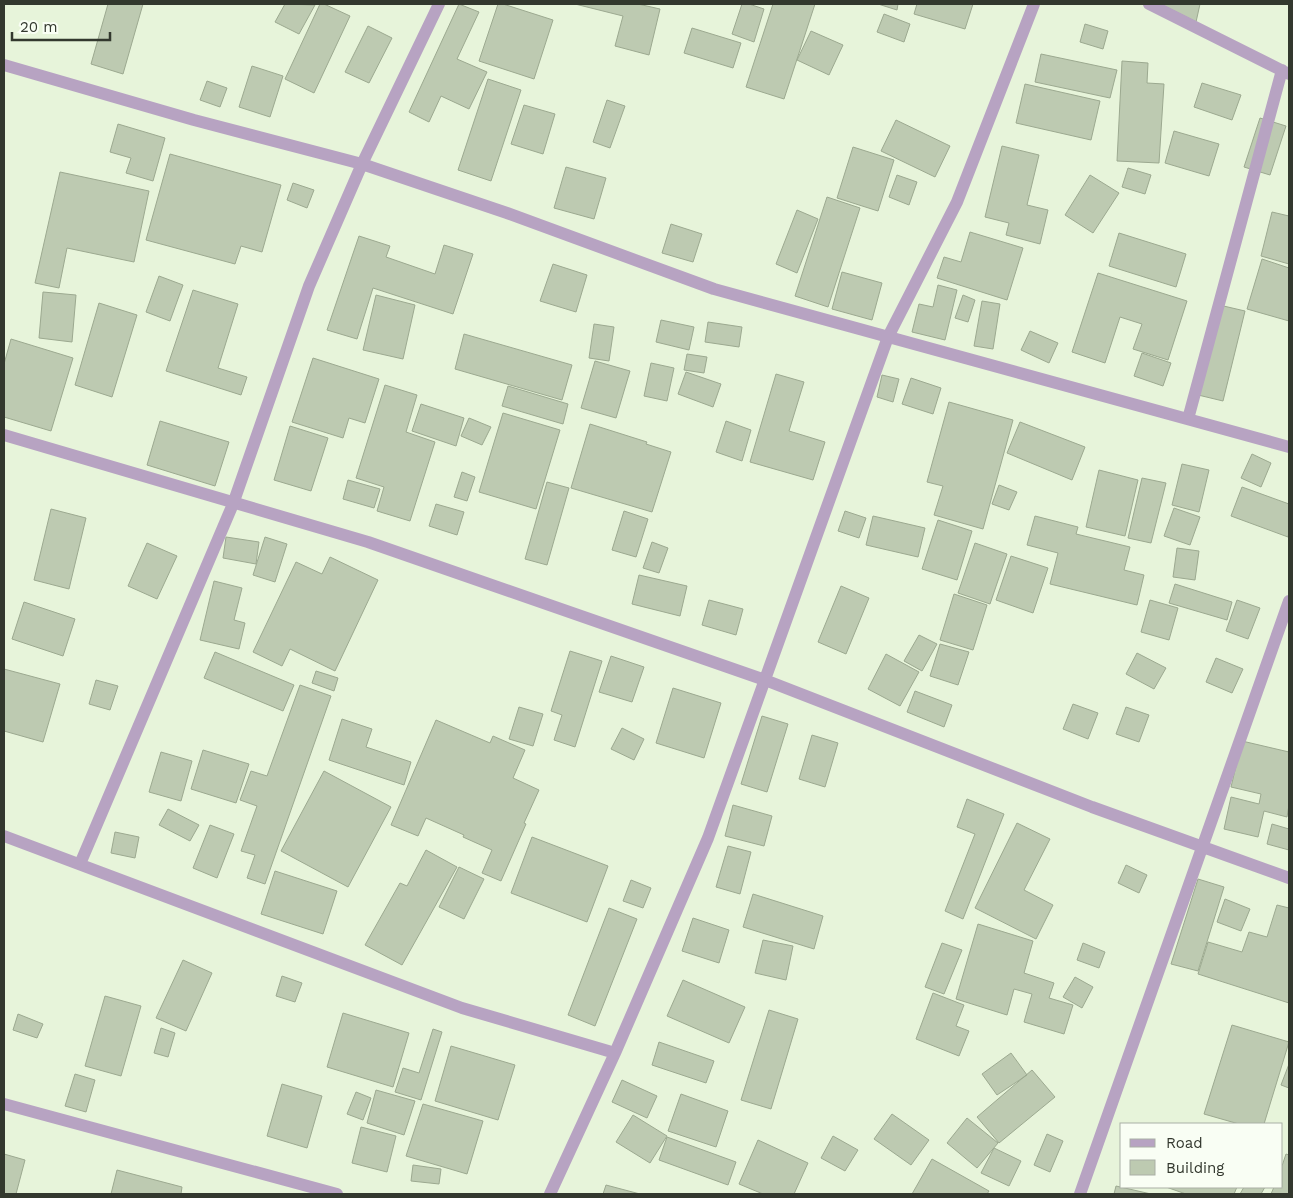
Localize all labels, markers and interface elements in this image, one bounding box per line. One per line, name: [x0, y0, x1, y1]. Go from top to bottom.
scale bar: [12, 10, 110, 42]
text: 20 m: [20, 18, 58, 36]
legend: [1120, 1123, 1283, 1188]
text: Road: [1166, 1134, 1203, 1152]
text: Building: [1166, 1159, 1224, 1177]

